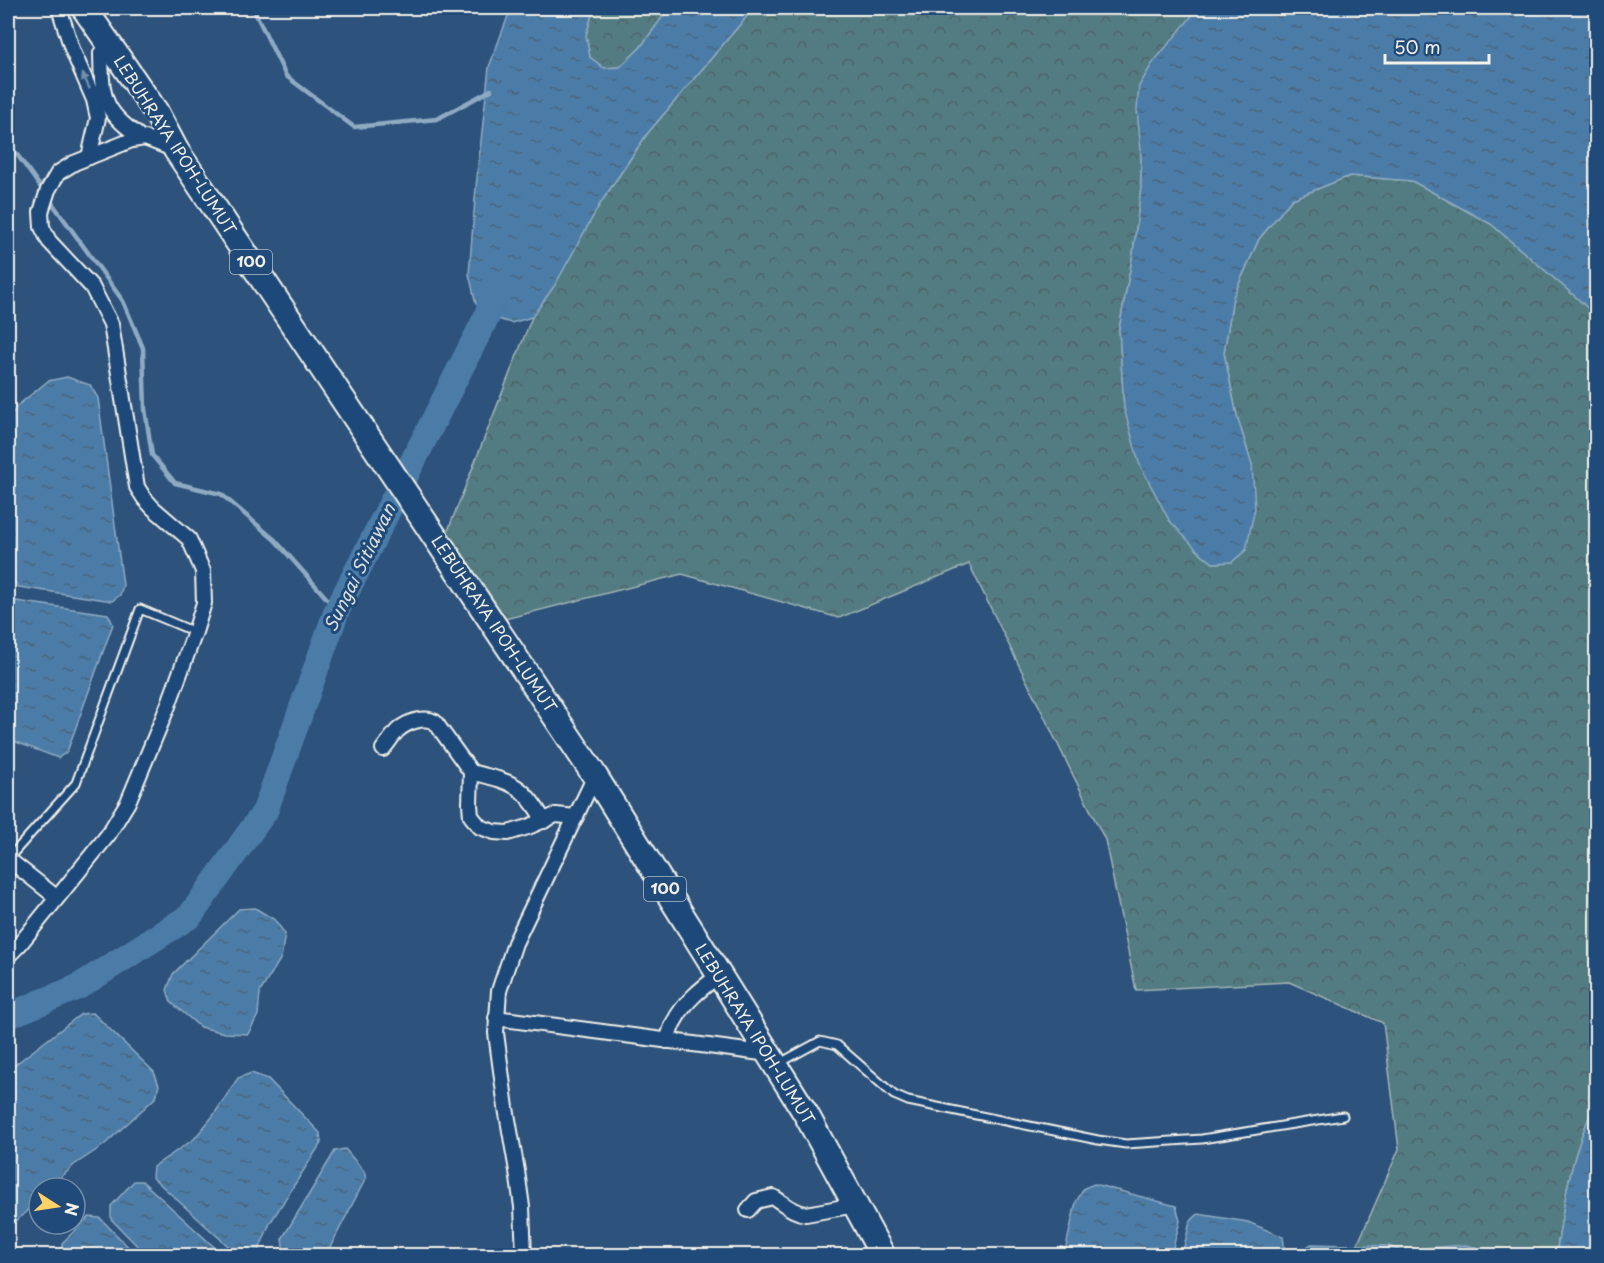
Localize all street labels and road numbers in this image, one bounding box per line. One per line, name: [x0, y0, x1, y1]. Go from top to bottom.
street label: LEBUHRAYA IPOH-LUMUT: [109, 50, 243, 239]
road number: 100: [230, 250, 272, 274]
street label: LEBUHRAYA IPOH-LUMUT: [426, 530, 563, 717]
road number: 100: [644, 877, 686, 901]
street label: LEBUHRAYA IPOH-LUMUT: [690, 938, 822, 1129]

